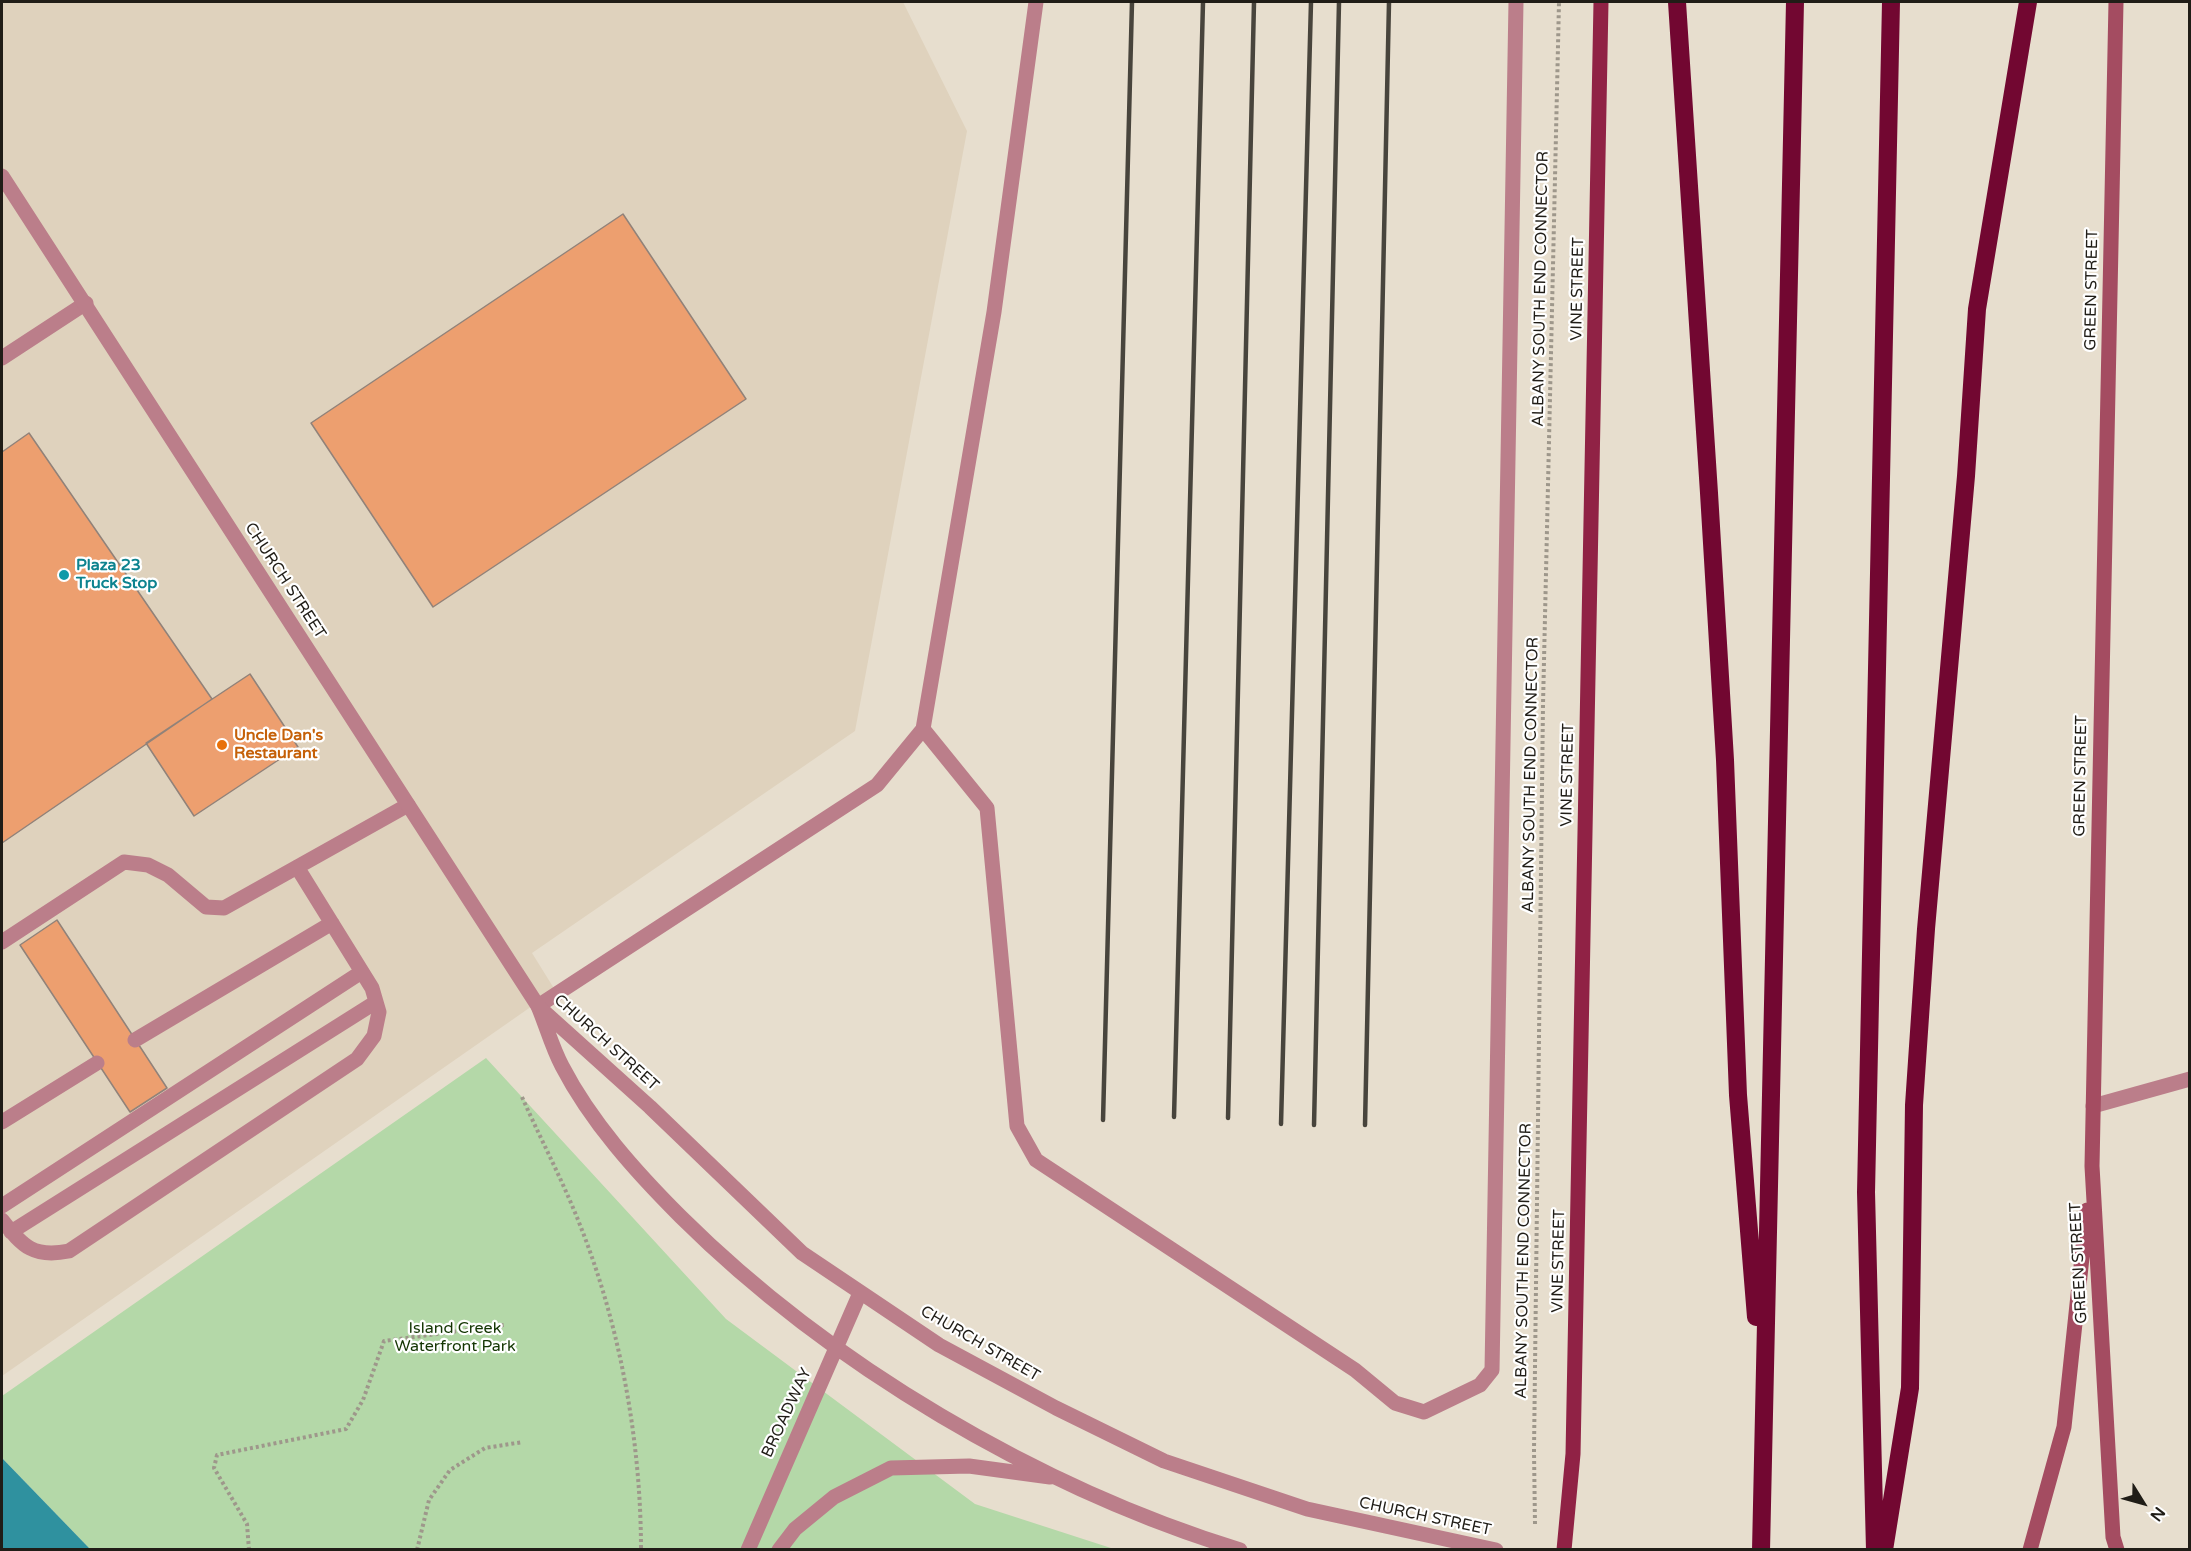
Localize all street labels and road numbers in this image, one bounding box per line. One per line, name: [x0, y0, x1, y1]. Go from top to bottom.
street label: ALBANY SOUTH END CONNECTOR: [1529, 151, 1553, 427]
street label: GREEN STREET: [2081, 229, 2103, 351]
street label: VINE STREET: [1567, 237, 1589, 341]
street label: CHURCH STREET: [240, 519, 330, 643]
street label: ALBANY SOUTH END CONNECTOR: [1519, 637, 1543, 913]
street label: GREEN STREET: [2070, 715, 2092, 837]
street label: VINE STREET: [1557, 723, 1579, 827]
street label: CHURCH STREET: [550, 991, 662, 1095]
street label: ALBANY SOUTH END CONNECTOR: [1512, 1123, 1536, 1399]
street label: GREEN STREET: [2066, 1202, 2092, 1324]
street label: VINE STREET: [1548, 1209, 1570, 1313]
street label: CHURCH STREET: [917, 1302, 1043, 1386]
street label: BROADWAY: [758, 1365, 816, 1461]
street label: CHURCH STREET: [1357, 1494, 1493, 1540]

